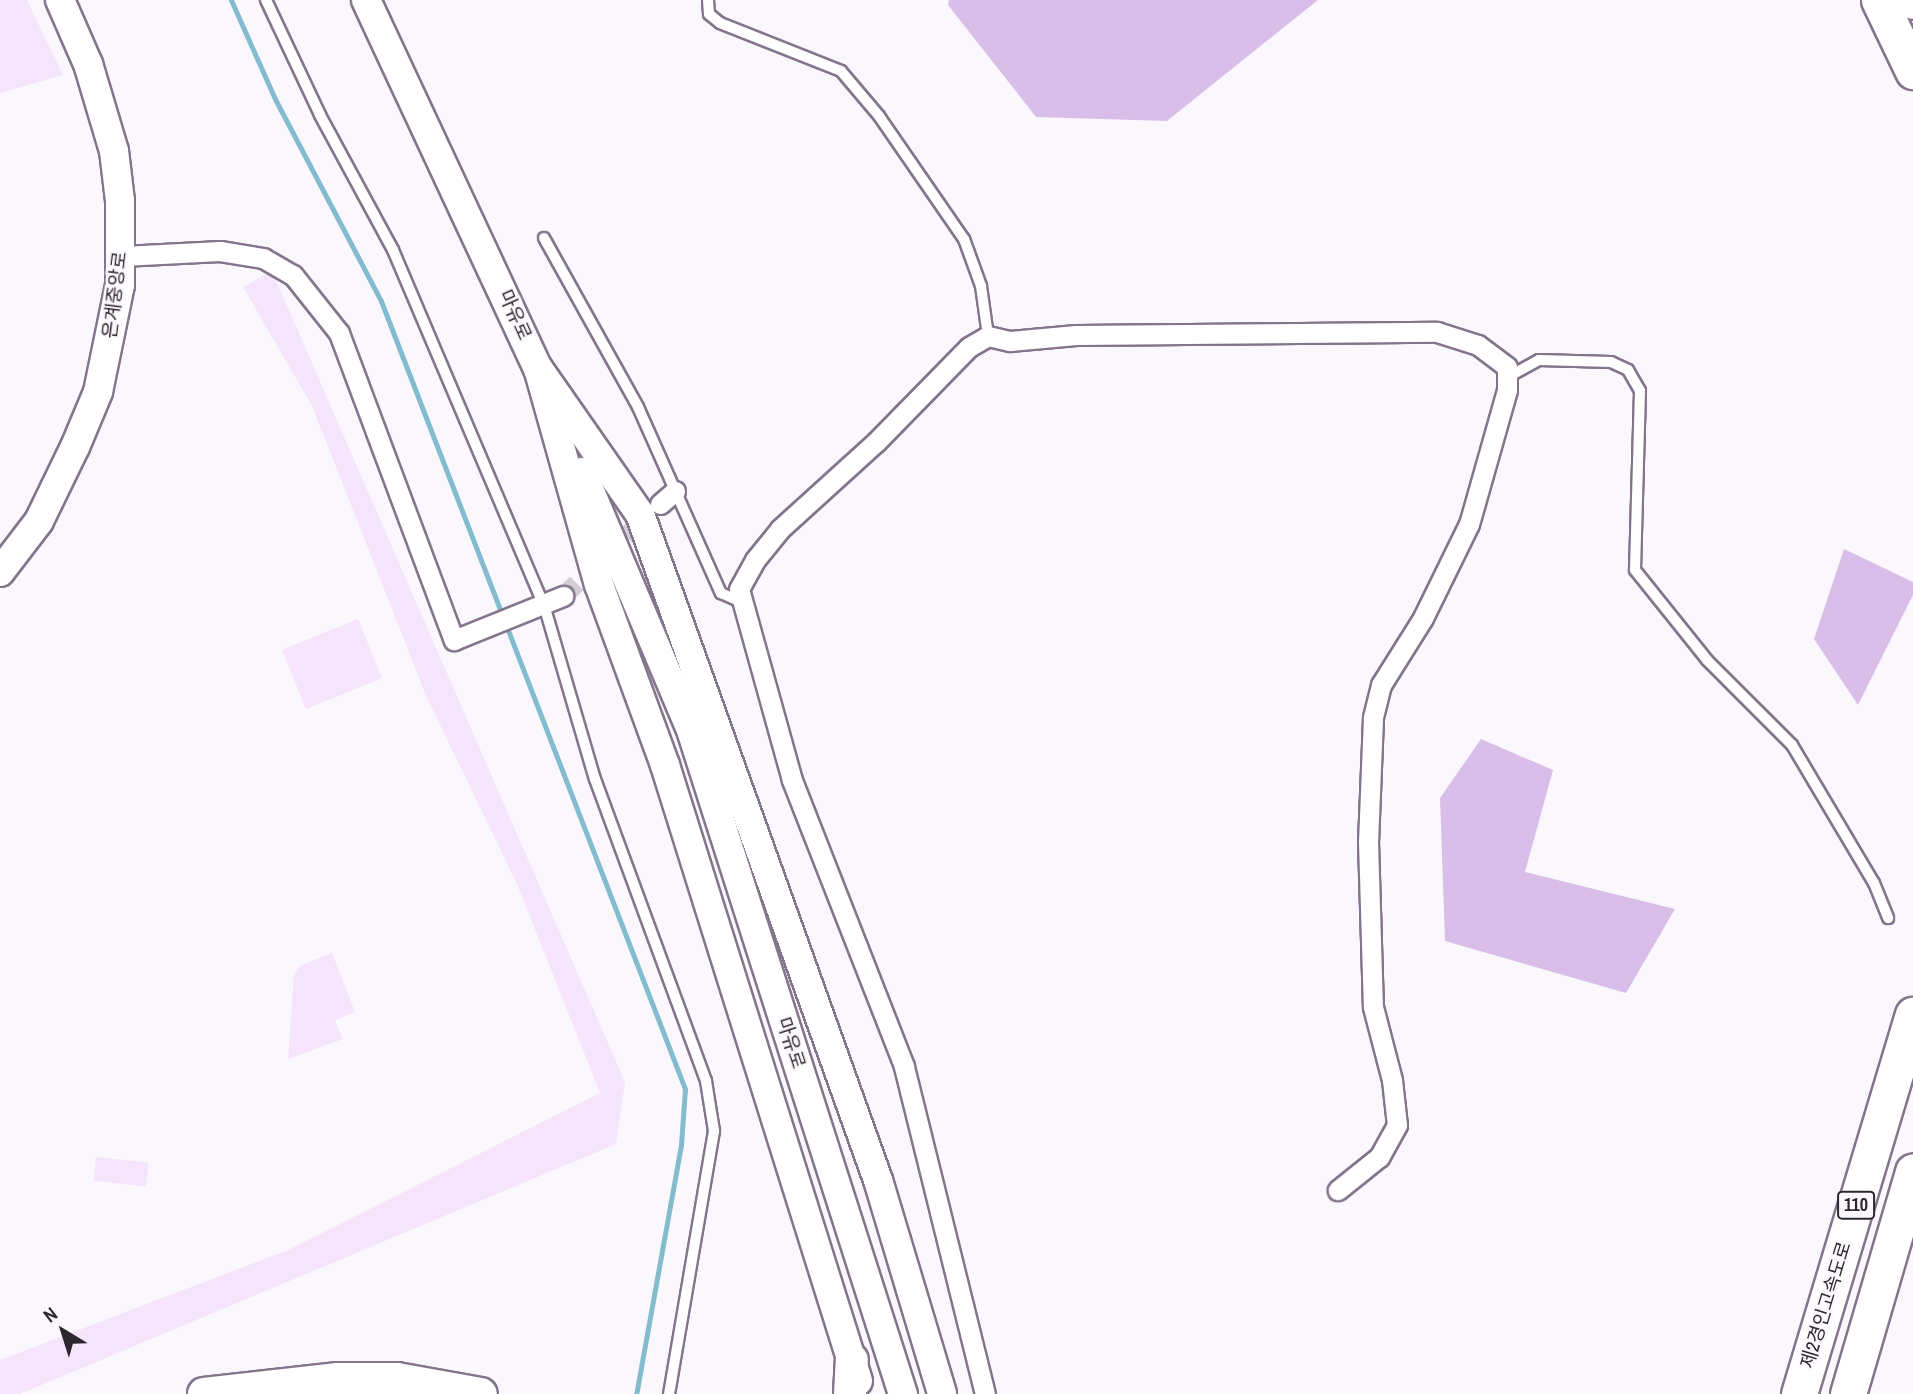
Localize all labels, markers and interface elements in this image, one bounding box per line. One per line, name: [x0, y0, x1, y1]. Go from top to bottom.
street label: 은계중앙로: [98, 250, 132, 340]
street label: 마유로: [494, 286, 536, 344]
street label: 마유로: [772, 1015, 810, 1071]
road number: 110: [1837, 1190, 1875, 1220]
street label: 제2경인고속도로: [1796, 1239, 1856, 1371]
north arrow: [28, 1296, 98, 1366]
text: N: [38, 1301, 63, 1328]

